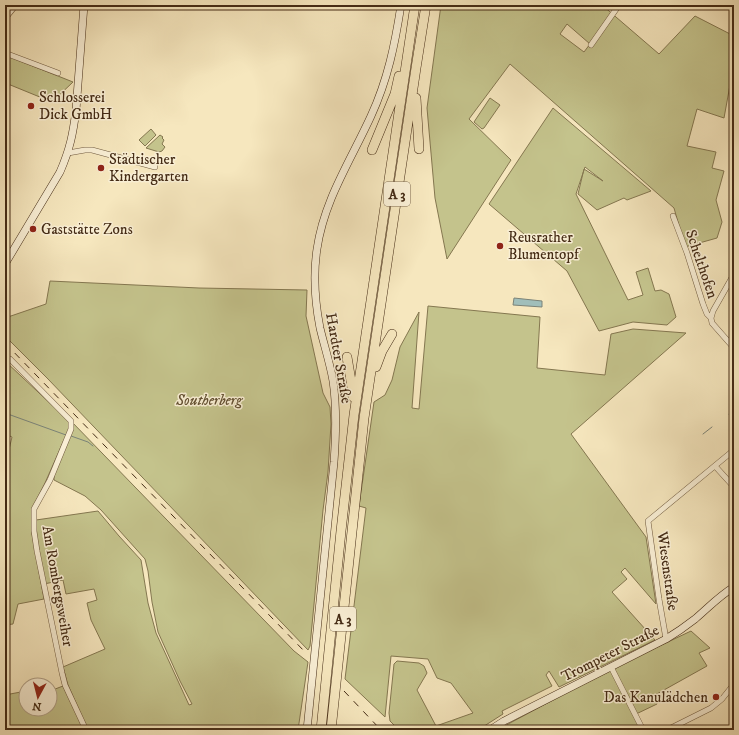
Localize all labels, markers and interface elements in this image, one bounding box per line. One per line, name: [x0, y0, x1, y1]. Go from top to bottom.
place label: Schlosserei Dick GmbH: [39, 88, 112, 124]
marker: Schlosserei Dick GmbH: [26, 101, 36, 111]
place label: Städtischer Kindergarten: [109, 150, 189, 186]
marker: Städtischer Kindergarten: [96, 163, 106, 173]
road number: A 3: [384, 182, 410, 206]
place label: Gaststätte Zons: [41, 220, 133, 239]
marker: Gaststätte Zons: [28, 224, 38, 234]
street label: Schelthofen: [681, 227, 722, 301]
place label: Reusrather Blumentopf: [508, 228, 581, 264]
marker: Reusrather Blumentopf: [495, 241, 505, 251]
street label: Hardter Straße: [321, 311, 356, 405]
park label: Southerberg: [175, 391, 244, 410]
street label: Am Rombergsweiher: [37, 524, 78, 649]
street label: Wiesenstraße: [652, 529, 682, 612]
road number: A 3: [330, 607, 356, 631]
street label: Trompeter Straße: [558, 621, 662, 686]
north arrow: [18, 677, 58, 717]
place label: Das Kanulädchen: [604, 688, 708, 707]
marker: Das Kanulädchen: [711, 692, 721, 702]
text: N: [32, 698, 42, 713]

